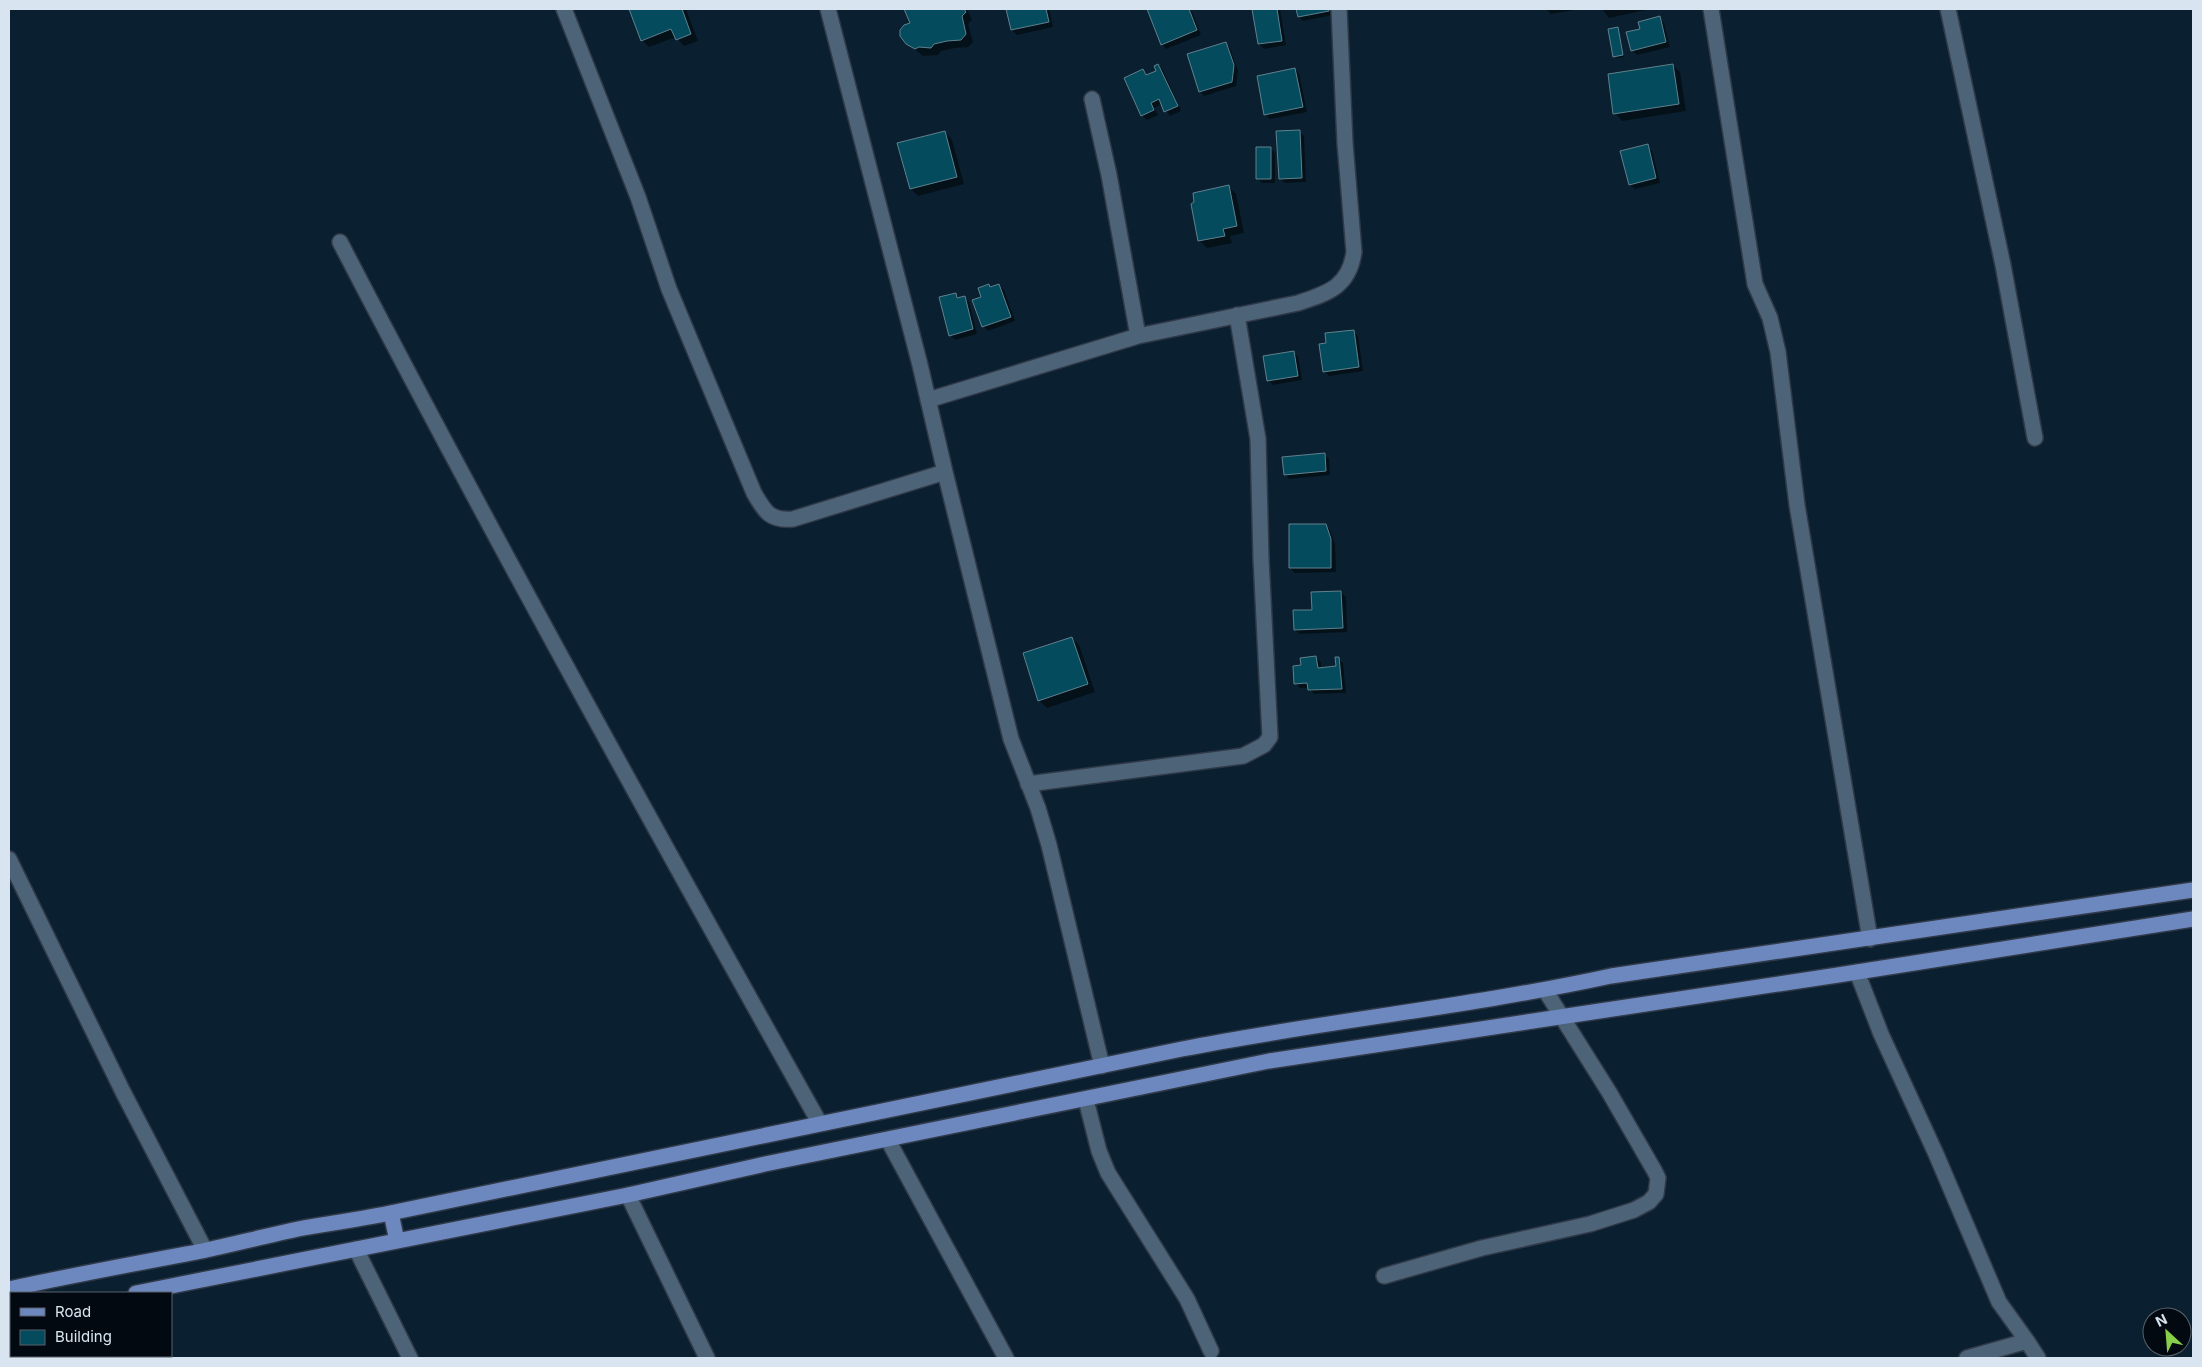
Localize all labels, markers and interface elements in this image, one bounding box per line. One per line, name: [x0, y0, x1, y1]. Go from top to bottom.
legend: [10, 1292, 172, 1357]
text: Road: [55, 1302, 91, 1321]
north arrow: [2142, 1307, 2192, 1357]
text: N: [2153, 1310, 2170, 1330]
text: Building: [55, 1327, 112, 1346]

